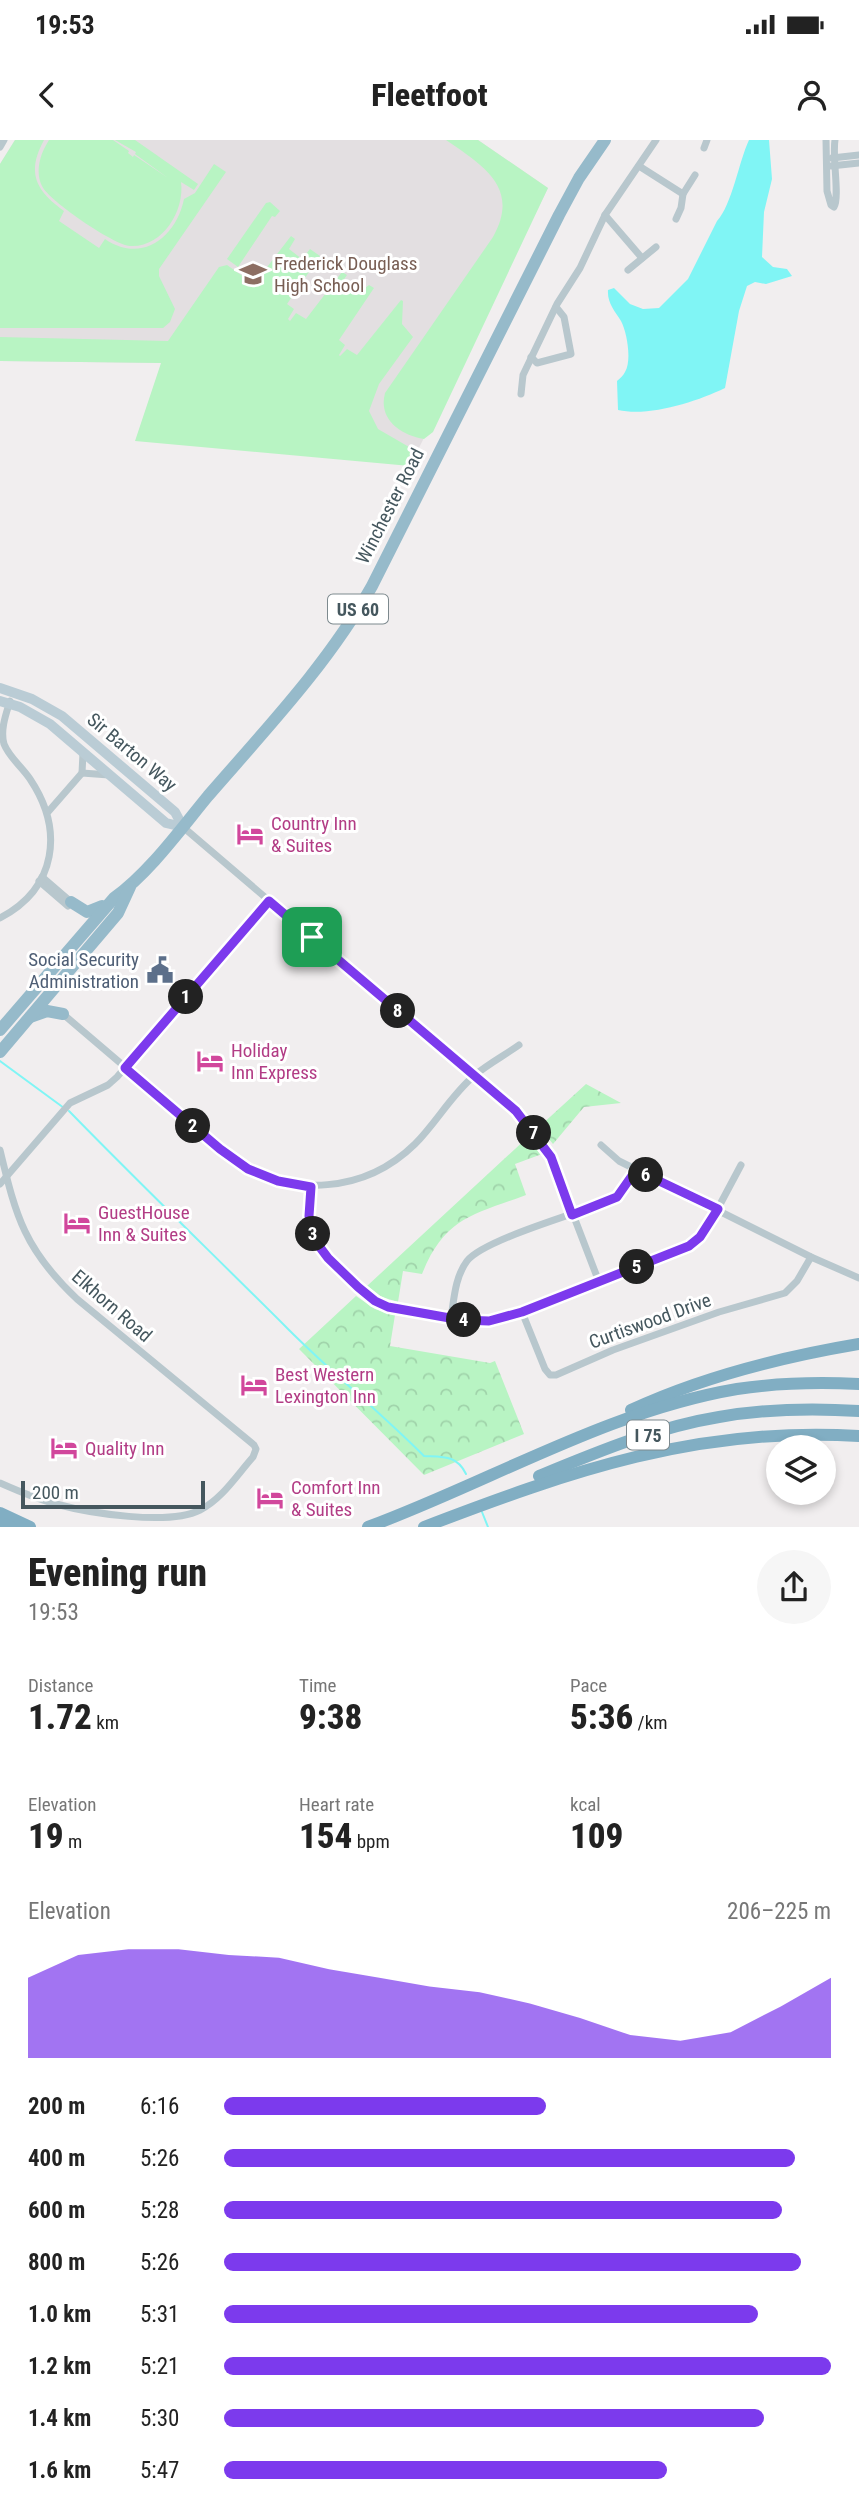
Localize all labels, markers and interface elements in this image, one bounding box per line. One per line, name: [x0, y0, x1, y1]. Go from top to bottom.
text: 19:53: [35, 10, 95, 40]
icon: back: [28, 76, 66, 114]
text: Fleetfoot: [371, 76, 488, 114]
icon: person: [793, 76, 831, 114]
place label: Frederick Douglass High School: [274, 252, 417, 297]
school or university icon: Frederick Douglass High School: [238, 259, 268, 289]
street label: Winchester Road: [351, 444, 429, 568]
road number: US 60: [328, 594, 388, 624]
street label: Sir Barton Way: [83, 708, 181, 796]
place label: Country Inn & Suites: [271, 812, 357, 857]
hotel icon: Country Inn & Suites: [235, 819, 265, 849]
pin: [282, 907, 342, 967]
icon: arrive: [293, 918, 331, 956]
place label: Social Security Administration: [28, 948, 139, 993]
public building icon: Social Security Administration: [145, 955, 175, 985]
pin: 1: [168, 980, 204, 1014]
text: 1: [181, 985, 190, 1008]
pin: 8: [380, 994, 416, 1028]
text: 8: [393, 999, 402, 1022]
place label: Holiday Inn Express: [231, 1039, 318, 1084]
hotel icon: Holiday Inn Express: [195, 1046, 225, 1076]
pin: 2: [176, 1108, 210, 1144]
text: 2: [188, 1114, 197, 1137]
pin: 7: [516, 1116, 552, 1150]
text: 7: [529, 1121, 538, 1144]
pin: 6: [628, 1158, 664, 1192]
text: 6: [641, 1163, 650, 1186]
place label: GuestHouse Inn & Suites: [98, 1201, 190, 1246]
hotel icon: GuestHouse Inn & Suites: [62, 1208, 92, 1238]
pin: 3: [296, 1216, 330, 1252]
text: 3: [308, 1222, 317, 1245]
pin: 5: [620, 1250, 654, 1284]
text: 5: [632, 1255, 641, 1278]
street label: Elkhorn Road: [67, 1265, 157, 1347]
street label: Curtiswood Drive: [586, 1288, 714, 1354]
pin: 4: [447, 1302, 482, 1338]
text: 4: [459, 1308, 468, 1331]
place label: Best Western Lexington Inn: [275, 1363, 376, 1408]
hotel icon: Best Western Lexington Inn: [239, 1370, 269, 1400]
road number: I 75: [627, 1420, 669, 1450]
hotel icon: Quality Inn: [49, 1433, 79, 1463]
map controls: [766, 1435, 836, 1505]
button: layers: [766, 1435, 836, 1505]
place label: Quality Inn: [85, 1437, 164, 1460]
place label: Comfort Inn & Suites: [291, 1476, 381, 1521]
scale bar: [21, 1478, 205, 1510]
text: 200 m: [32, 1481, 79, 1504]
hotel icon: Comfort Inn & Suites: [255, 1483, 285, 1513]
button: share: [757, 1550, 831, 1624]
text: Evening run: [28, 1551, 207, 1595]
text: 19:53: [28, 1599, 79, 1626]
text: Distance: [28, 1674, 93, 1697]
text: Time: [299, 1674, 336, 1697]
text: Pace: [570, 1674, 607, 1697]
text: 1.72: [28, 1697, 92, 1738]
text: 9:38: [299, 1697, 362, 1738]
text: 5:36: [570, 1697, 633, 1738]
text: km: [92, 1711, 119, 1734]
text: /km: [633, 1711, 668, 1734]
text: Elevation: [28, 1793, 96, 1816]
text: Heart rate: [299, 1793, 374, 1816]
text: kcal: [570, 1793, 601, 1816]
text: 19: [28, 1816, 64, 1857]
text: 154: [299, 1816, 352, 1857]
text: 109: [570, 1816, 623, 1857]
text: m: [64, 1830, 82, 1853]
text: bpm: [352, 1830, 390, 1853]
text: Elevation: [28, 1898, 111, 1925]
text: 206–225 m: [727, 1898, 831, 1925]
text: 200 m: [28, 2093, 85, 2120]
text: 6:16: [140, 2093, 179, 2120]
text: 400 m: [28, 2145, 85, 2172]
text: 5:26: [140, 2145, 179, 2172]
text: 600 m: [28, 2197, 85, 2224]
text: 5:28: [140, 2197, 179, 2224]
text: 800 m: [28, 2249, 85, 2276]
text: 5:26: [140, 2249, 179, 2276]
text: 1.0 km: [28, 2301, 91, 2328]
text: 5:31: [140, 2301, 179, 2328]
text: 1.2 km: [28, 2353, 91, 2380]
text: 5:21: [140, 2353, 179, 2380]
text: 1.4 km: [28, 2405, 91, 2432]
text: 5:30: [140, 2405, 179, 2432]
text: 1.6 km: [28, 2457, 91, 2484]
text: 5:47: [140, 2457, 179, 2484]

